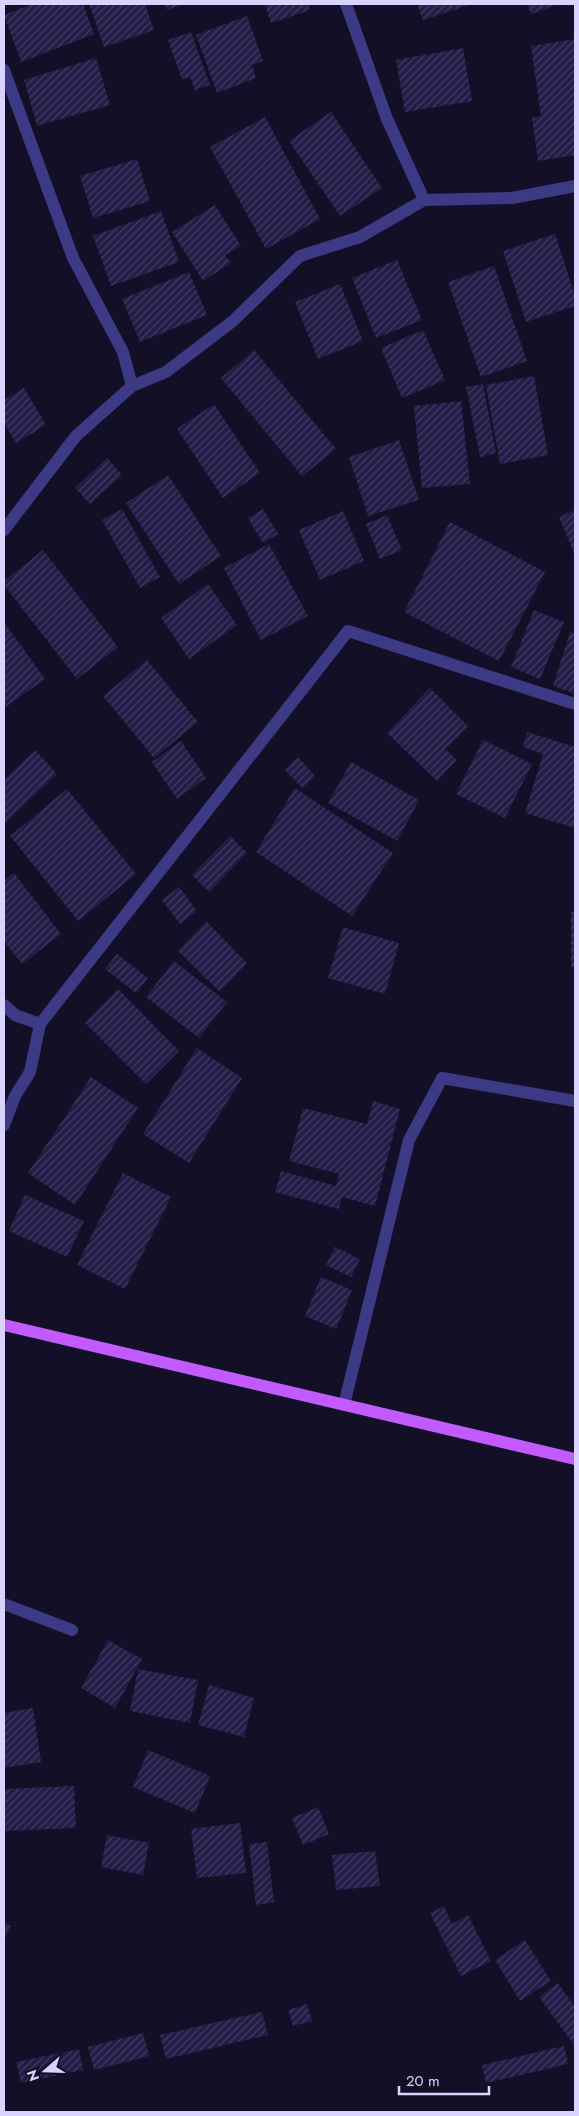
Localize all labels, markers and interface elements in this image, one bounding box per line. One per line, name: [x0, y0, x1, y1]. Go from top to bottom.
north arrow: [20, 2046, 70, 2096]
scale bar: [399, 2064, 489, 2096]
text: N: [21, 2067, 44, 2084]
text: 20 m: [406, 2070, 440, 2092]

